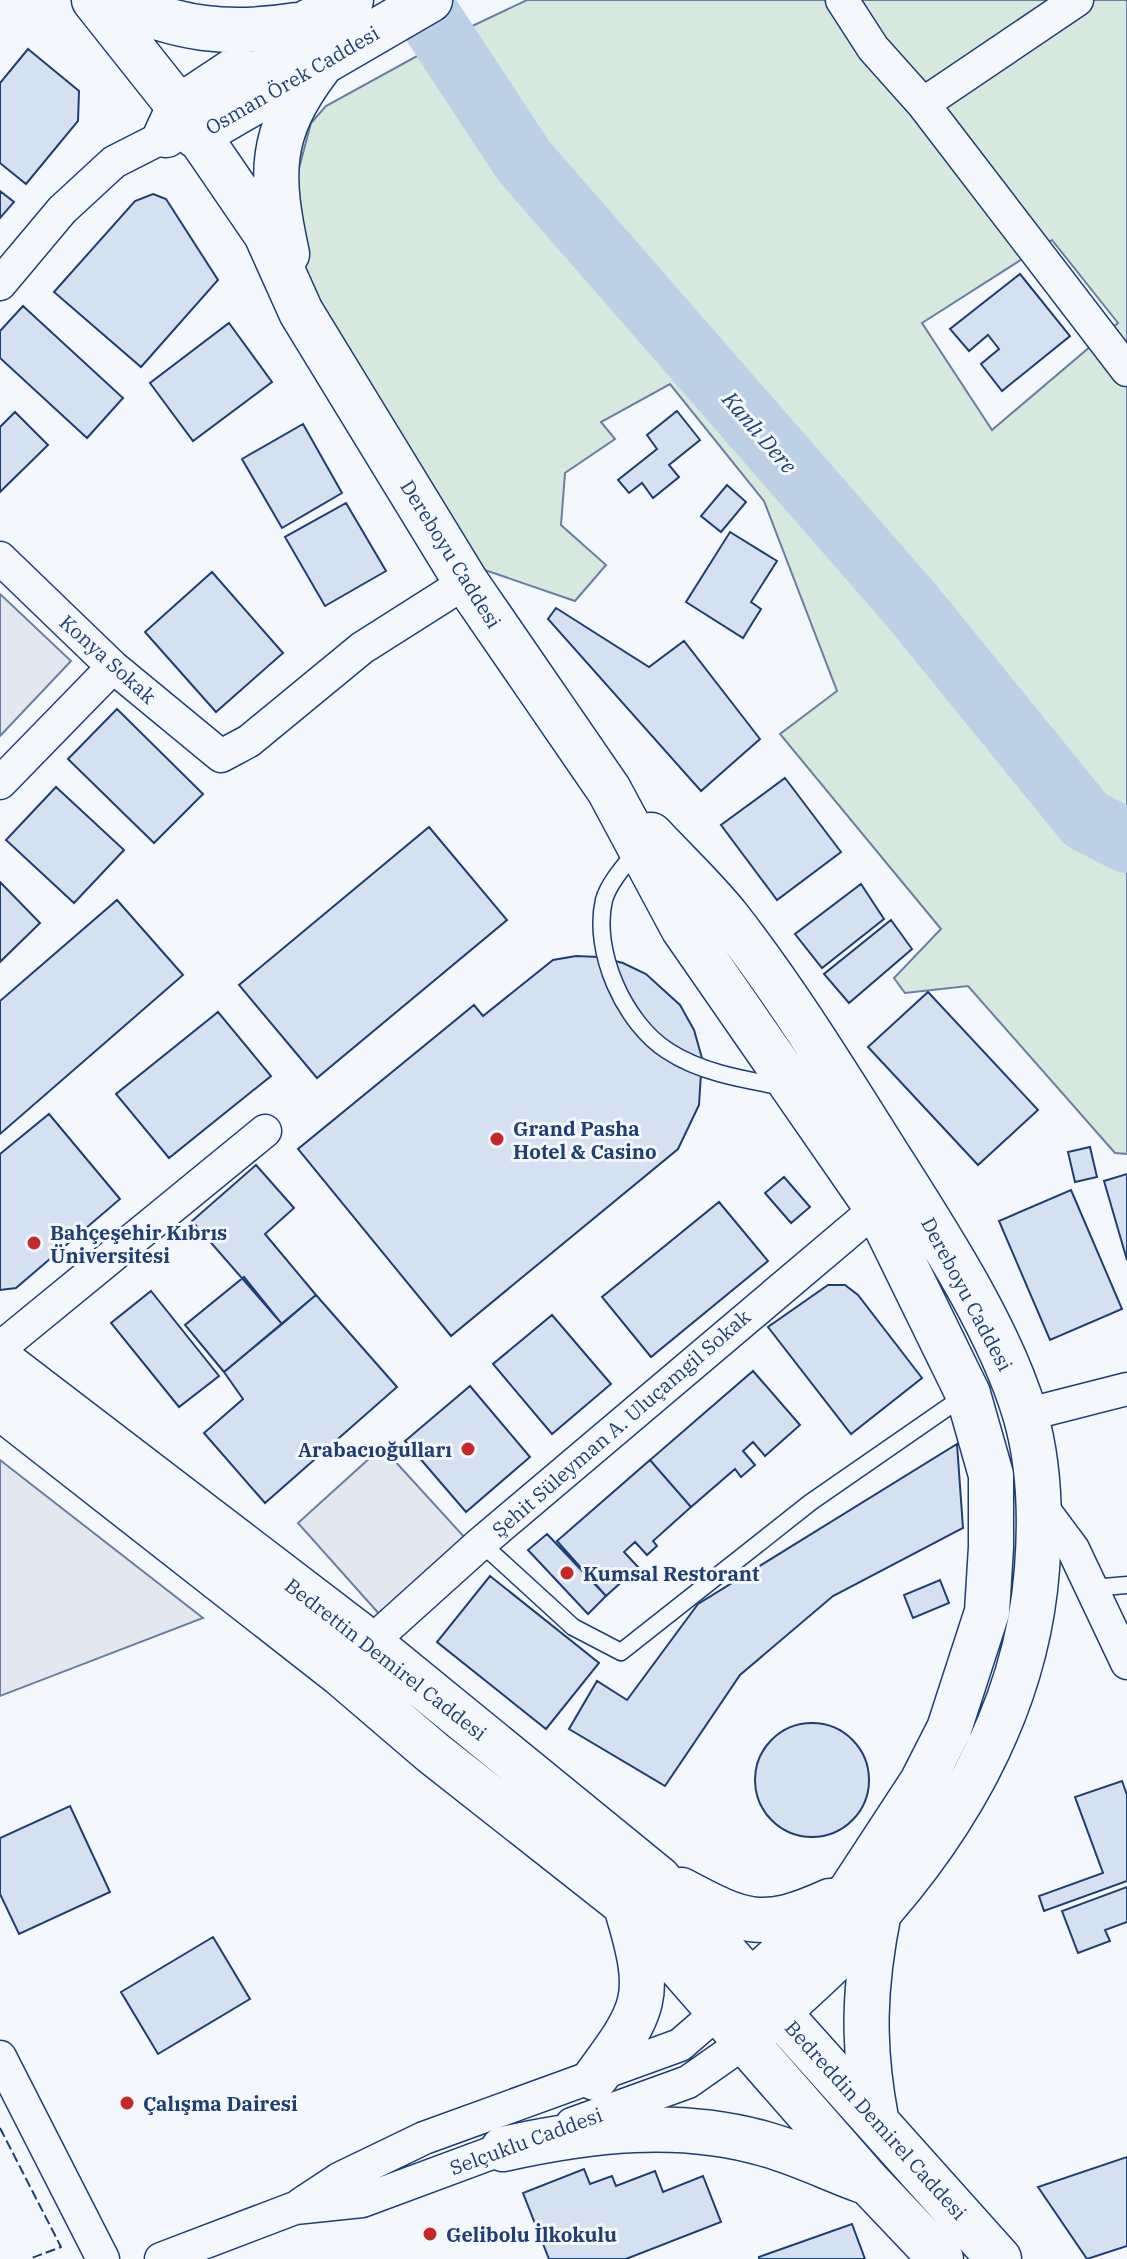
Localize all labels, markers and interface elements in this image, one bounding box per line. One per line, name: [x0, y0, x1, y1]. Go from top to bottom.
street label: Osman Örek Caddesi: [200, 19, 384, 141]
water label: Kanlı Dere: [716, 384, 804, 479]
street label: Dereboyu Caddesi: [394, 475, 508, 633]
street label: Konya Sokak: [54, 609, 162, 710]
place label: Grand Pasha Hotel & Casino: [513, 1115, 657, 1165]
marker: Grand Pasha Hotel & Casino: [488, 1130, 506, 1148]
street label: Dereboyu Caddesi: [915, 1212, 1019, 1376]
place label: Bahçeşehir Kıbrıs Üniversitesi: [50, 1219, 227, 1269]
marker: Bahçeşehir Kıbrıs Üniversitesi: [25, 1234, 43, 1252]
street label: Şehit Süleyman A. Uluçamgil Sokak: [486, 1303, 756, 1543]
place label: Arabacıoğulları: [298, 1436, 452, 1463]
marker: Arabacıoğulları: [459, 1440, 477, 1458]
place label: Kumsal Restorant: [583, 1560, 760, 1587]
marker: Kumsal Restorant: [558, 1564, 576, 1582]
street label: Bedrettin Demirel Caddesi: [280, 1572, 492, 1746]
street label: Bedreddin Demirel Caddesi: [779, 2015, 973, 2225]
place label: Çalışma Dairesi: [143, 2090, 298, 2117]
marker: Çalışma Dairesi: [118, 2094, 136, 2112]
street label: Selçuklu Caddesi: [446, 2101, 606, 2181]
place label: Gelibolu İlkokulu: [446, 2221, 617, 2248]
marker: Gelibolu İlkokulu: [421, 2225, 439, 2243]

